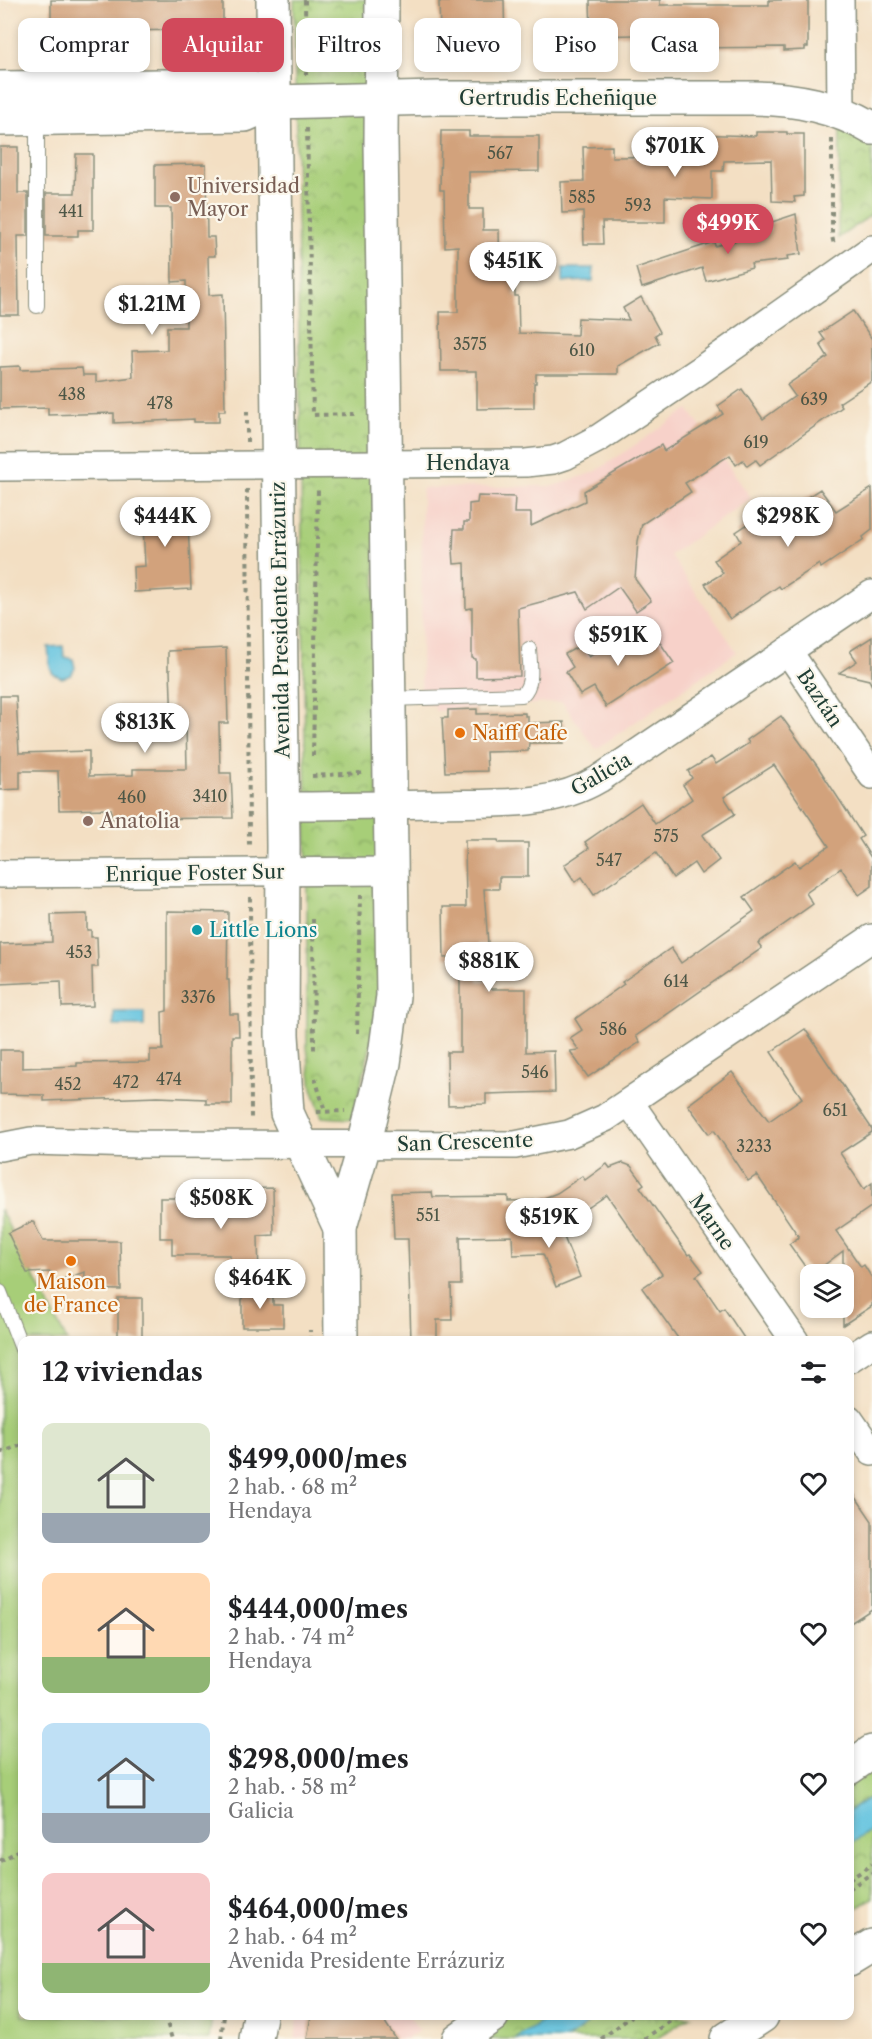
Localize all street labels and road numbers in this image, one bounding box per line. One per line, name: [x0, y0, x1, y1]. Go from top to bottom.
street label: Gertrudis Echeñique: [459, 86, 657, 110]
street label: Hendaya: [426, 451, 510, 475]
street label: Avenida Presidente Errázuriz: [266, 481, 294, 760]
street label: Baztán: [792, 664, 848, 732]
street label: Galicia: [566, 747, 636, 801]
street label: Enrique Foster Sur: [105, 859, 285, 887]
street label: San Crescente: [396, 1128, 534, 1156]
street label: Marne: [684, 1189, 740, 1255]

